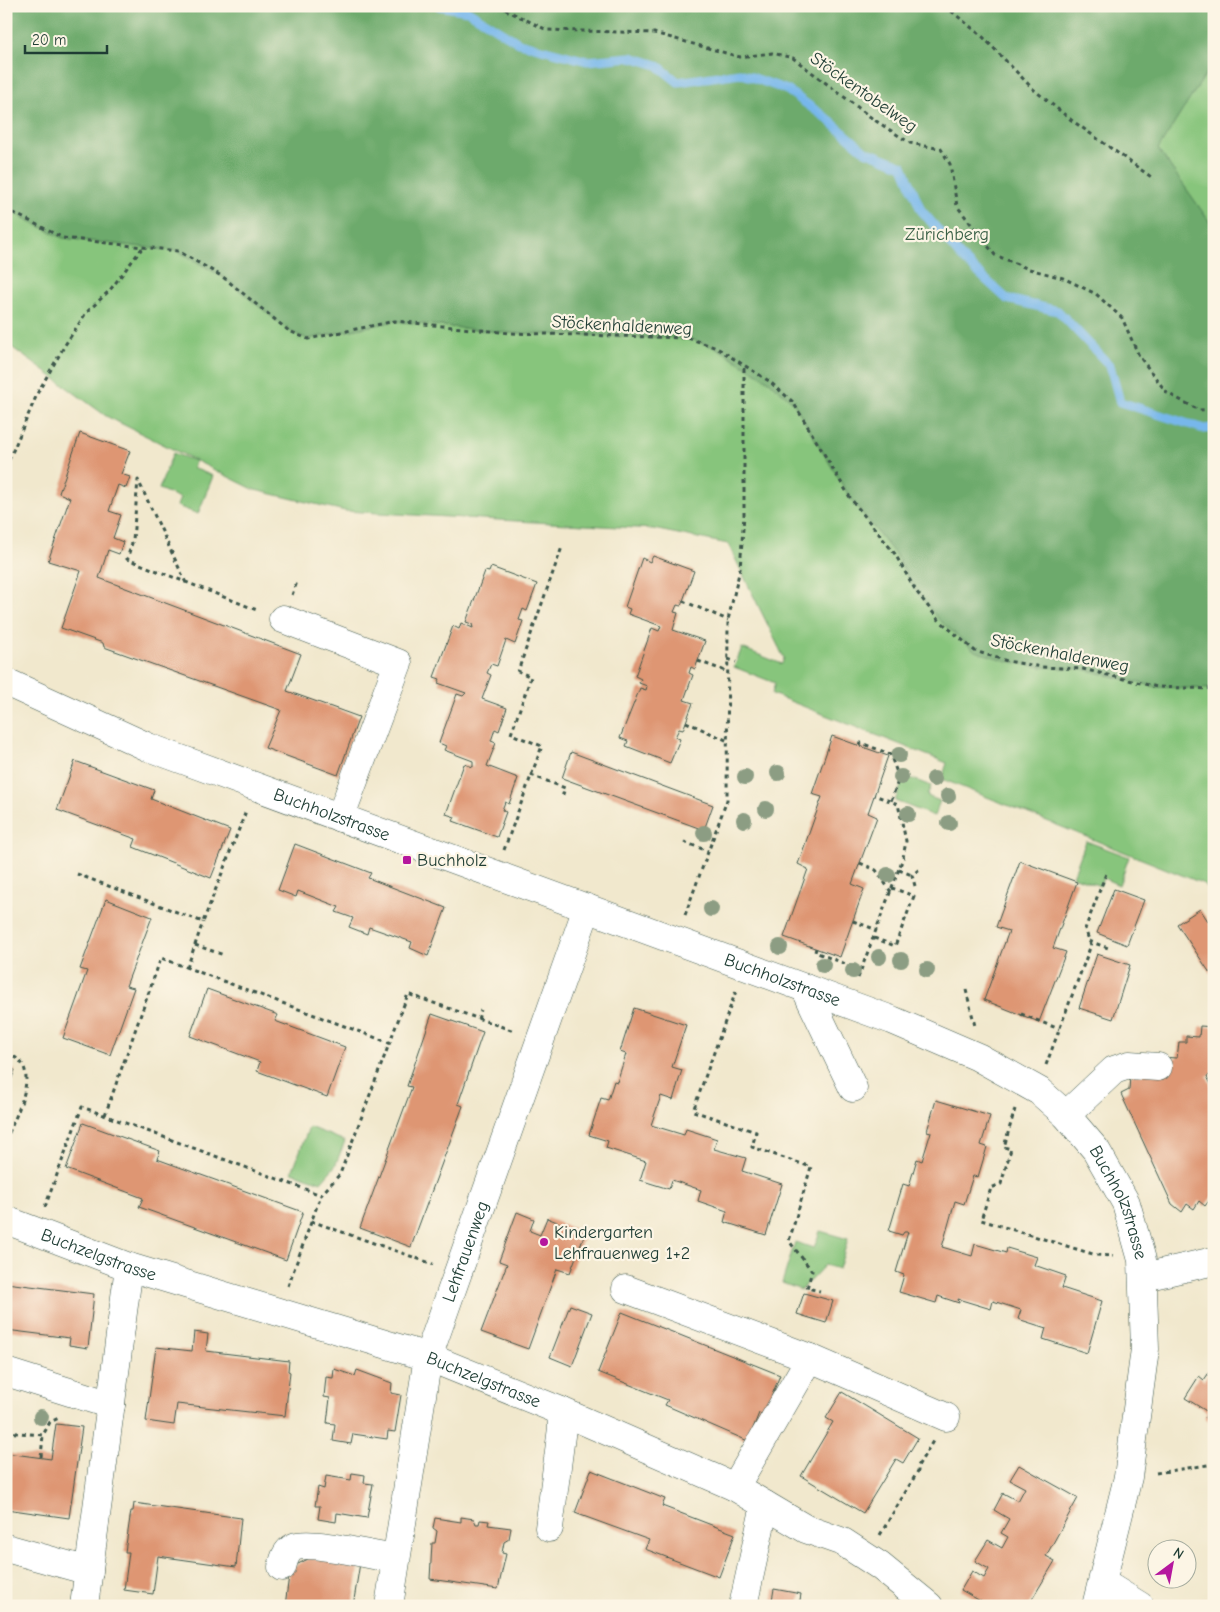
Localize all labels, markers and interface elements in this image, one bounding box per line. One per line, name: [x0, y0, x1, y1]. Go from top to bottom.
scale bar: [25, 22, 108, 54]
text: 20 m: [32, 31, 66, 49]
street label: Stöckentobelweg: [806, 48, 921, 137]
park label: Zürichberg: [905, 224, 989, 245]
street label: Stöckenhaldenweg: [551, 311, 693, 340]
street label: Stöckenhaldenweg: [989, 630, 1131, 677]
street label: Buchholzstrasse: [271, 784, 393, 846]
place label: Buchholz: [417, 850, 487, 871]
marker: Buchholz: [401, 854, 413, 866]
street label: Buchholzstrasse: [721, 949, 843, 1011]
street label: Buchholzstrasse: [1085, 1142, 1151, 1262]
street label: Lehfrauenweg: [438, 1198, 493, 1305]
place label: Kindergarten Lehfrauenweg 1+2: [554, 1222, 690, 1264]
street label: Buchzelgstrasse: [38, 1224, 159, 1286]
marker: Kindergarten Lehfrauenweg 1+2: [538, 1236, 550, 1248]
street label: Buchzelgstrasse: [423, 1348, 544, 1413]
north arrow: [1148, 1540, 1198, 1590]
text: N: [1170, 1544, 1187, 1563]

